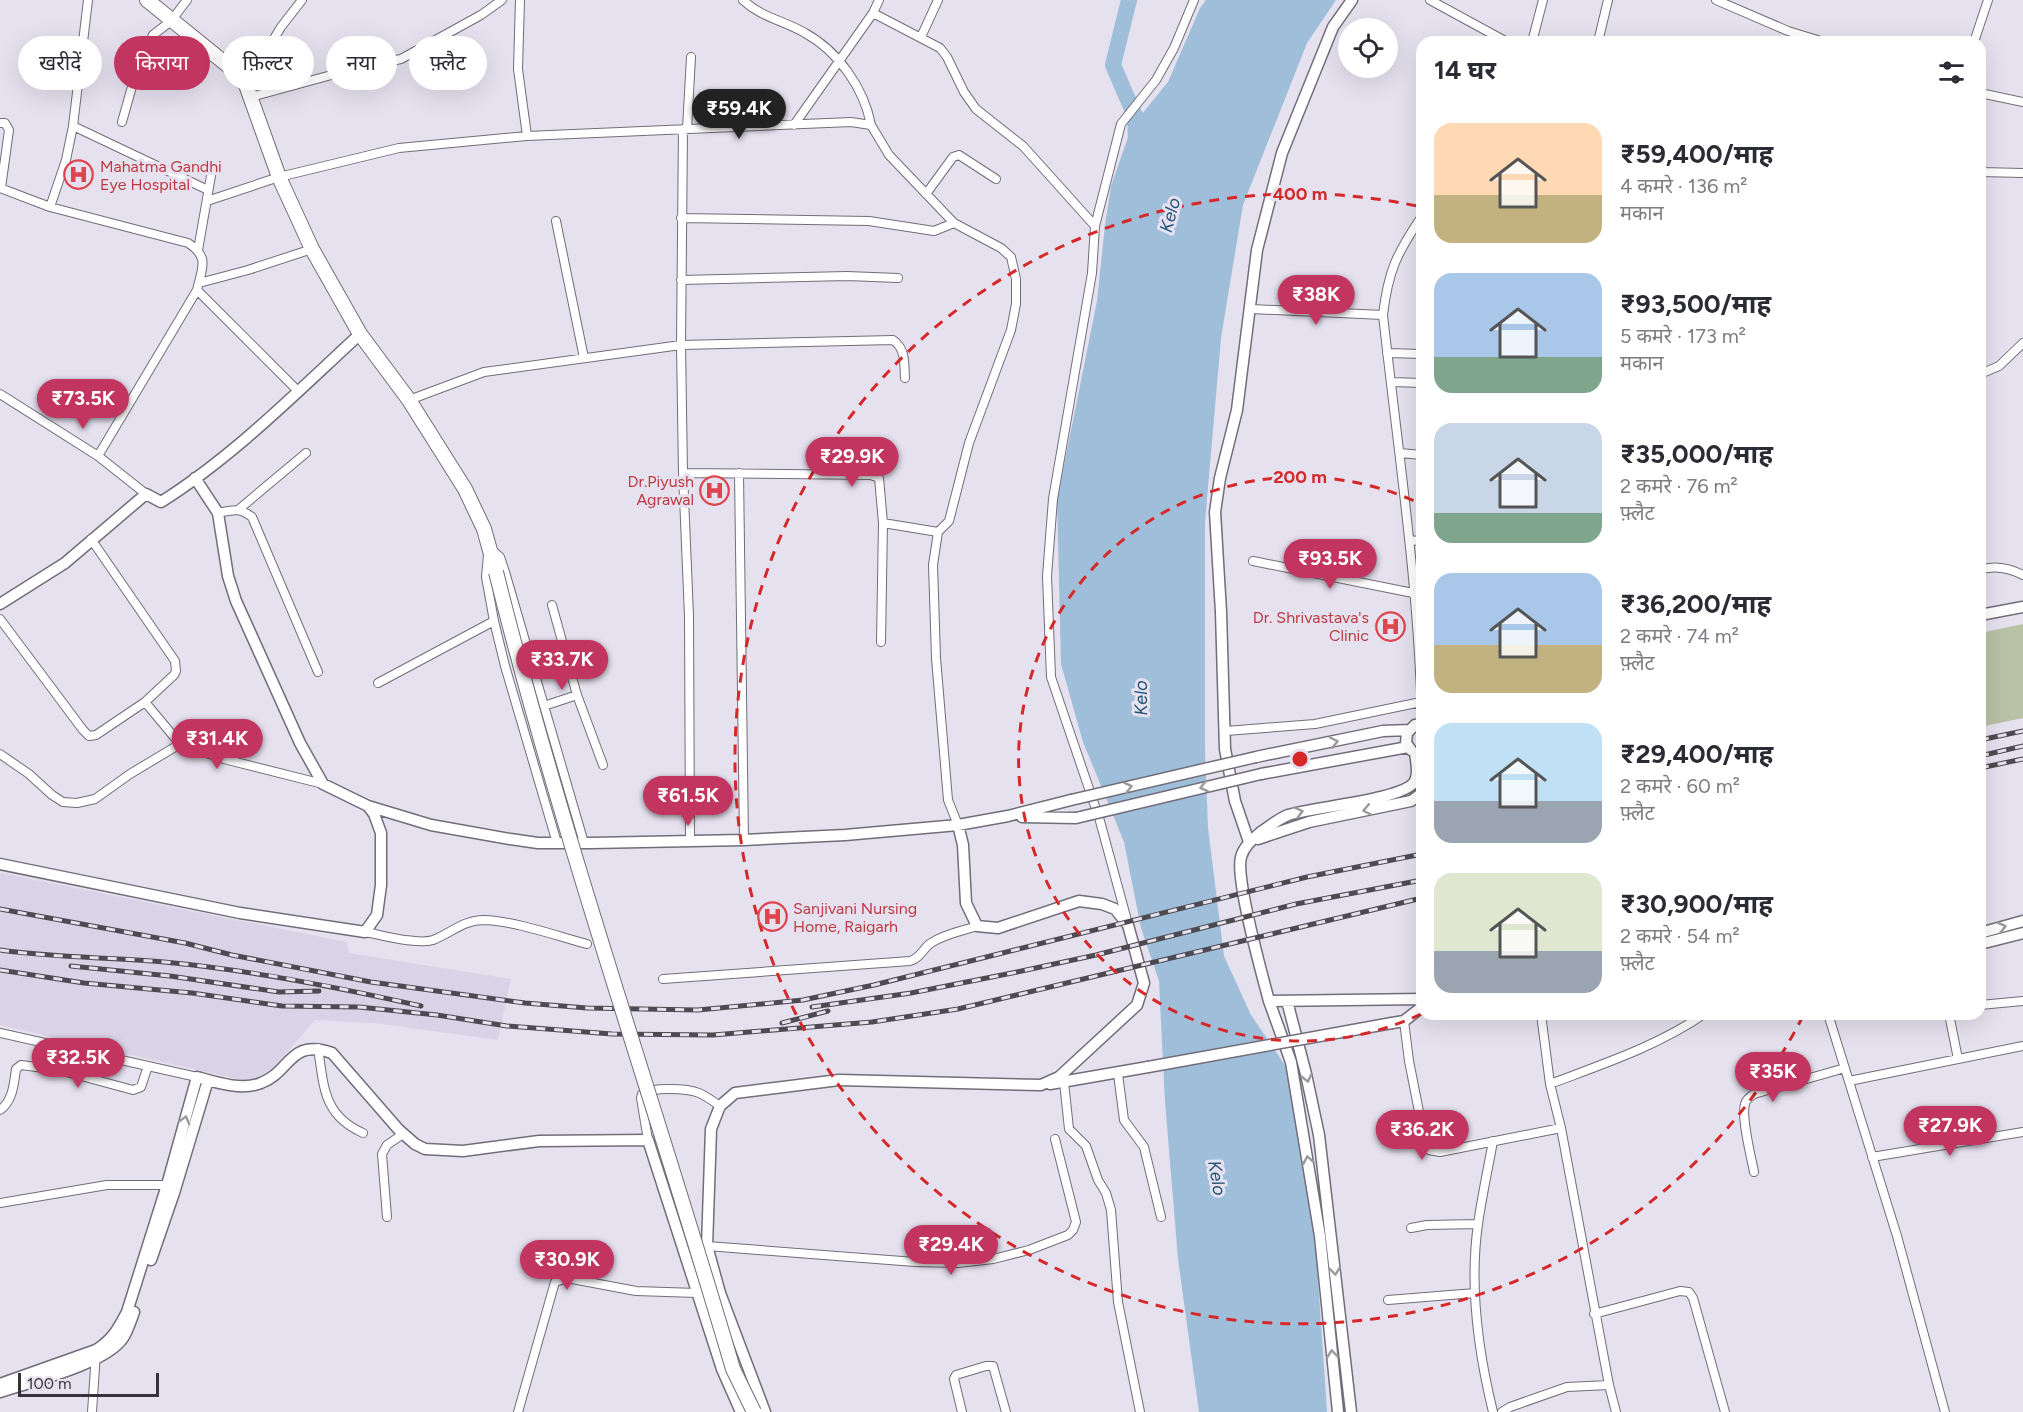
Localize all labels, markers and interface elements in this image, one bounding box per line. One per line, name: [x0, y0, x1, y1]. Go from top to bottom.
map controls: [1338, 18, 1398, 78]
button: locate: [1338, 18, 1398, 78]
chip: खरीदें: [18, 36, 102, 90]
chip: किराया: [114, 36, 210, 90]
chip: फ़िल्टर: [222, 36, 314, 90]
chip: नया: [326, 36, 397, 90]
chip: फ़्लैट: [409, 36, 487, 90]
text: 14 घर: [1434, 54, 1496, 86]
icon: filters: [1935, 56, 1968, 89]
pin: ₹59.4K: [690, 89, 788, 140]
text: ₹59.4K: [706, 96, 772, 120]
text: ₹59,400/माह: [1620, 138, 1773, 170]
icon: home: [1482, 147, 1554, 219]
place label: Mahatma Gandhi Eye Hospital: [100, 157, 222, 194]
hospital icon: Mahatma Gandhi Eye Hospital: [63, 159, 95, 191]
text: 4 कमरे · 136 m²: [1620, 174, 1747, 198]
text: 400 m: [1273, 183, 1327, 205]
water label: Kelo: [1155, 195, 1185, 235]
text: मकान: [1620, 201, 1664, 225]
pin: ₹38K: [1280, 275, 1352, 326]
text: ₹38K: [1292, 282, 1340, 306]
text: ₹93,500/माह: [1620, 288, 1771, 320]
icon: home: [1482, 297, 1554, 369]
text: 5 कमरे · 173 m²: [1620, 324, 1746, 348]
text: मकान: [1620, 351, 1664, 375]
pin: ₹73.5K: [34, 379, 132, 430]
text: ₹73.5K: [51, 386, 115, 410]
pin: ₹29.9K: [803, 437, 901, 488]
text: ₹35,000/माह: [1620, 438, 1773, 470]
text: ₹29.9K: [819, 444, 885, 468]
icon: home: [1482, 447, 1554, 519]
text: 200 m: [1273, 466, 1327, 488]
place label: Dr.Piyush Agrawal: [628, 472, 694, 509]
hospital icon: Dr.Piyush Agrawal: [699, 474, 731, 506]
text: 2 कमरे · 76 m²: [1620, 474, 1738, 498]
text: फ़्लैट: [1620, 501, 1655, 525]
pin: ₹93.5K: [1281, 539, 1379, 590]
text: ₹93.5K: [1298, 546, 1362, 570]
text: ₹36,200/माह: [1620, 588, 1771, 620]
icon: home: [1482, 597, 1554, 669]
place label: Dr. Shrivastava's Clinic: [1253, 608, 1369, 645]
hospital icon: Dr. Shrivastava's Clinic: [1374, 610, 1406, 642]
text: 2 कमरे · 74 m²: [1620, 624, 1739, 648]
pin: ₹33.7K: [513, 640, 611, 691]
text: ₹33.7K: [530, 647, 594, 671]
text: फ़्लैट: [1620, 651, 1655, 675]
water label: Kelo: [1130, 680, 1152, 716]
pin: ₹31.4K: [168, 719, 266, 770]
text: ₹31.4K: [186, 726, 248, 750]
one-way arrow: [1329, 736, 1339, 749]
text: ₹29,400/माह: [1620, 738, 1773, 770]
icon: home: [1482, 747, 1554, 819]
centre of rings: [1290, 749, 1310, 769]
text: 2 कमरे · 60 m²: [1620, 774, 1740, 798]
pin: ₹61.5K: [639, 776, 737, 827]
one-way arrow: [1199, 780, 1209, 793]
one-way arrow: [1123, 781, 1133, 794]
text: ₹61.5K: [657, 783, 719, 807]
text: फ़्लैट: [1620, 801, 1655, 825]
one-way arrow: [1362, 803, 1372, 816]
one-way arrow: [1294, 807, 1304, 820]
text: ₹30,900/माह: [1620, 888, 1773, 920]
icon: home: [1482, 897, 1554, 969]
place label: Sanjivani Nursing Home, Raigarh: [793, 899, 917, 936]
hospital icon: Sanjivani Nursing Home, Raigarh: [756, 901, 788, 933]
one-way arrow: [1996, 922, 2006, 934]
text: 2 कमरे · 54 m²: [1620, 924, 1740, 948]
text: फ़्लैट: [1620, 951, 1655, 975]
pin: ₹32.5K: [29, 1038, 127, 1089]
text: ₹32.5K: [46, 1045, 110, 1069]
pin: ₹35K: [1737, 1052, 1809, 1103]
text: ₹35K: [1749, 1059, 1797, 1083]
one-way arrow: [1299, 1073, 1312, 1083]
pin: ₹27.9K: [1901, 1106, 1999, 1157]
pin: ₹36.2K: [1373, 1110, 1471, 1161]
text: ₹27.9K: [1918, 1113, 1982, 1137]
one-way arrow: [178, 1116, 190, 1126]
text: ₹36.2K: [1390, 1117, 1454, 1141]
one-way arrow: [1302, 1156, 1314, 1165]
water label: Kelo: [1203, 1159, 1231, 1197]
pin: ₹29.4K: [902, 1225, 1000, 1276]
text: ₹29.4K: [918, 1232, 984, 1256]
pin: ₹30.9K: [518, 1240, 616, 1291]
text: ₹30.9K: [534, 1247, 600, 1271]
one-way arrow: [1328, 1266, 1341, 1275]
one-way arrow: [1326, 1349, 1339, 1358]
scale bar: [18, 1370, 159, 1398]
text: 100 m: [27, 1374, 72, 1393]

